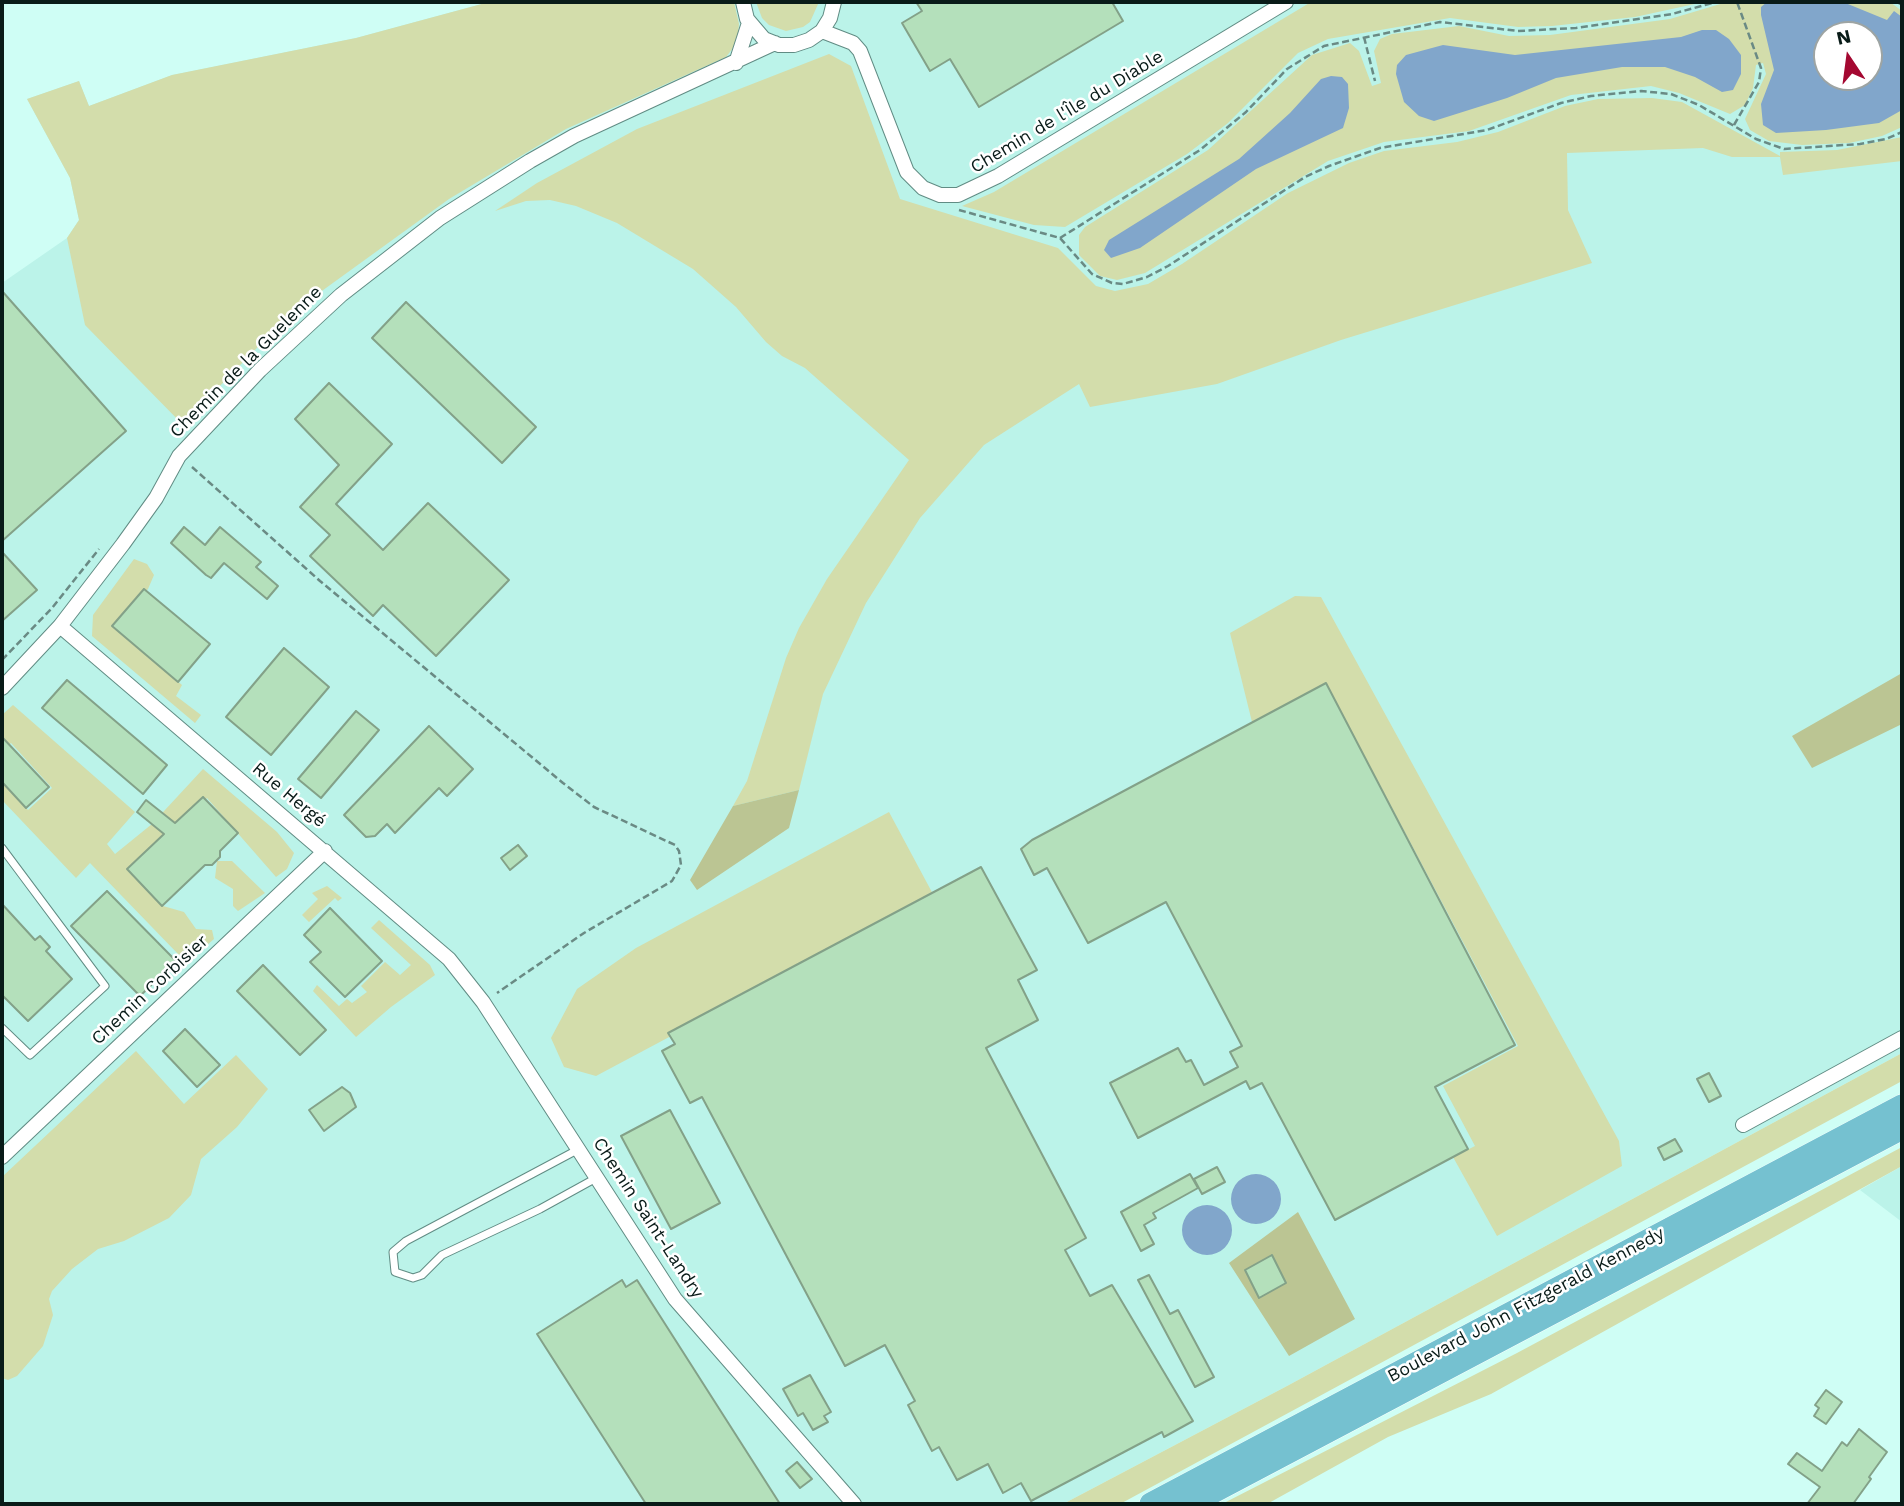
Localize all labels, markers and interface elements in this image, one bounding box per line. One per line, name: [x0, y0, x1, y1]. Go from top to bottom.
north arrow: [1813, 21, 1883, 91]
text: N: [1834, 24, 1853, 50]
street label: Chemin de l'Île du Diable: [967, 46, 1167, 178]
street label: Chemin de la Guelenne: [166, 282, 326, 442]
street label: Rue Hergé: [248, 758, 330, 832]
street label: Chemin Corbisier: [87, 930, 213, 1050]
street label: Chemin Saint-Landry: [588, 1134, 708, 1302]
street label: Boulevard John Fitzgerald Kennedy: [1384, 1223, 1668, 1387]

